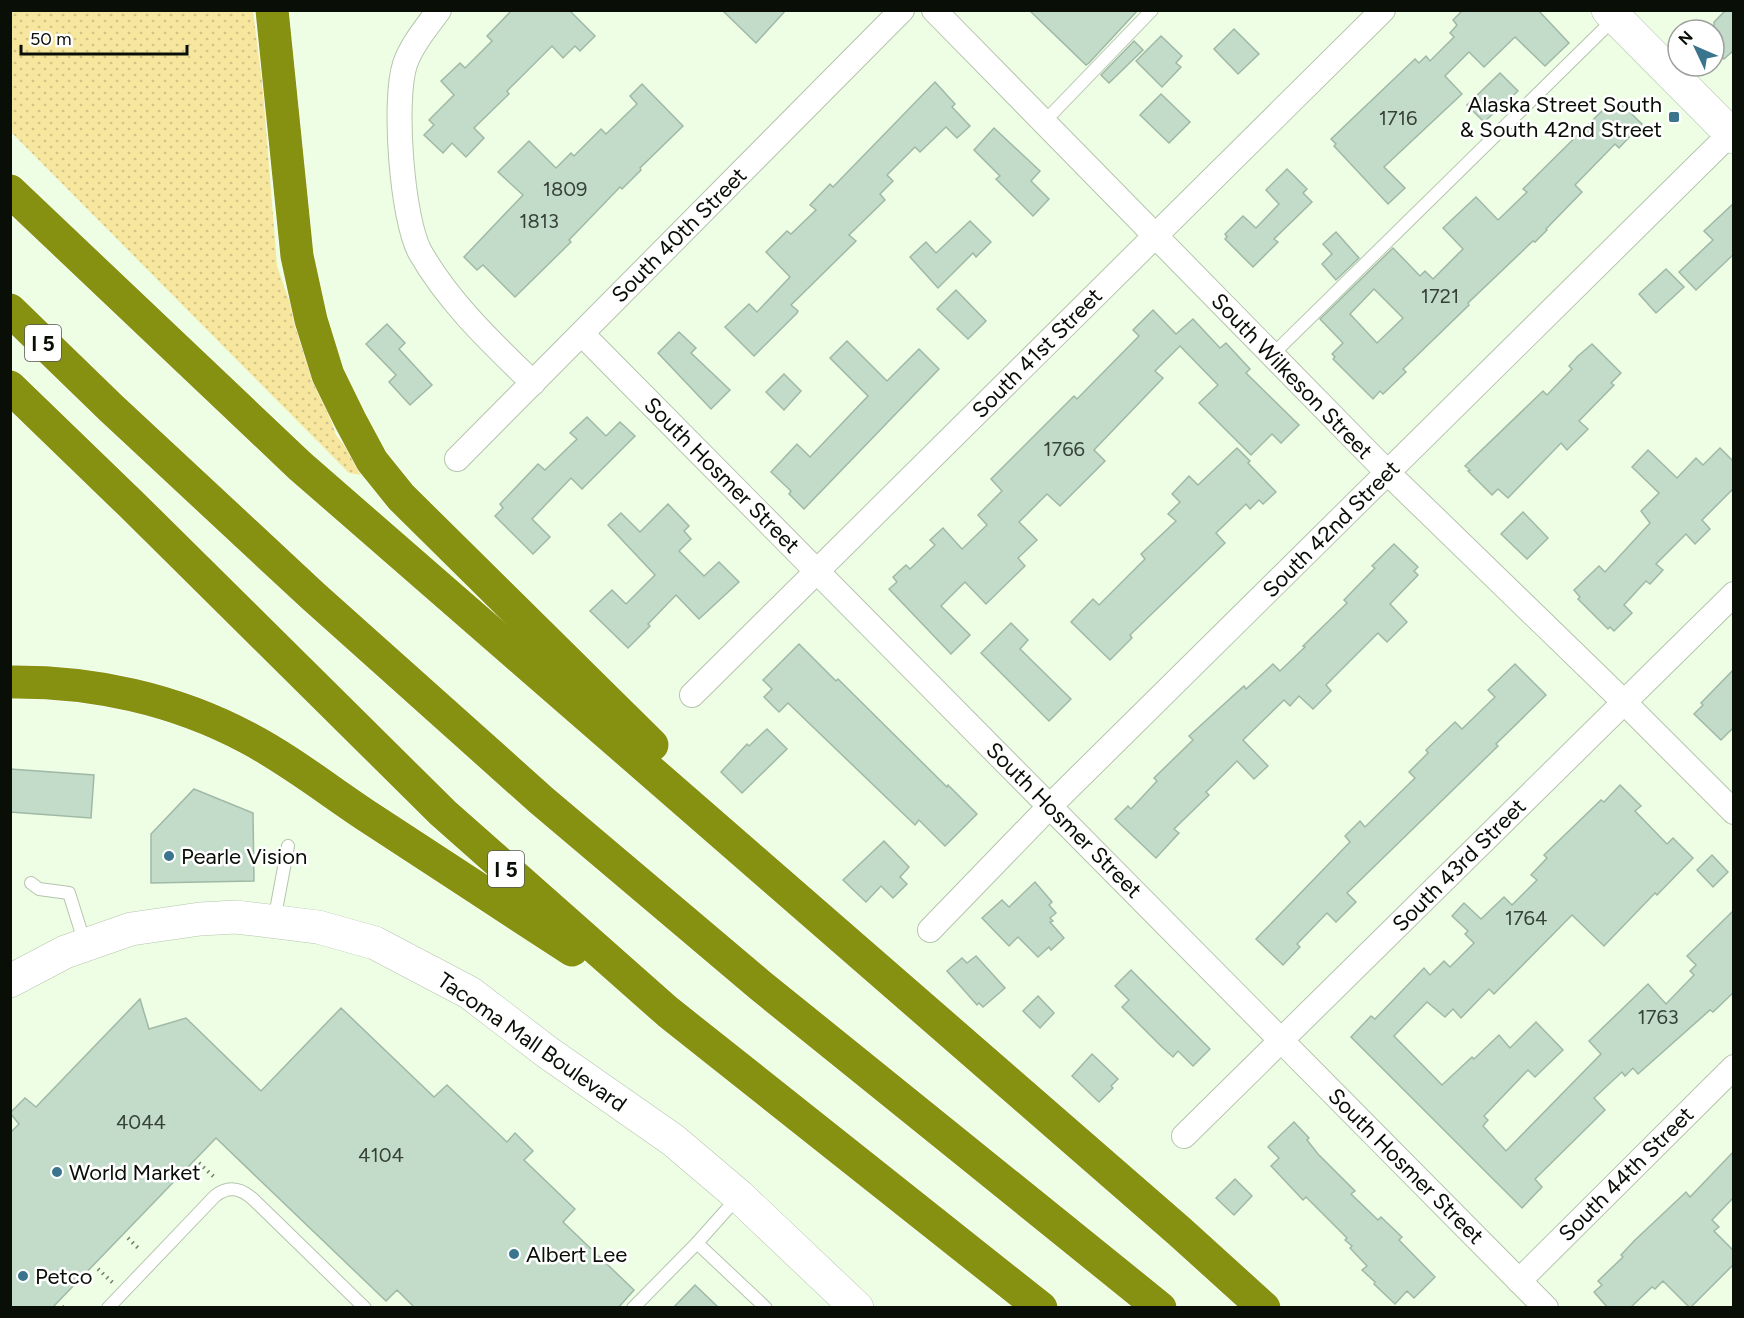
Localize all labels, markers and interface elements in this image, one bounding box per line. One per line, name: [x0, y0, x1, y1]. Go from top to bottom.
scale bar: [21, 18, 188, 56]
north arrow: [1666, 18, 1726, 78]
text: N: [1674, 27, 1697, 49]
text: 50 m: [30, 28, 72, 50]
place label: Alaska Street South & South 42nd Street: [1460, 91, 1662, 143]
house number: 1716: [1379, 106, 1417, 130]
marker: Alaska Street South & South 42nd Street: [1667, 110, 1681, 124]
street label: South 40th Street: [606, 162, 752, 308]
house number: 1809: [543, 177, 587, 201]
house number: 1813: [519, 209, 559, 233]
street label: South 41st Street: [966, 282, 1108, 424]
house number: 1721: [1421, 284, 1459, 308]
street label: South Wilkeson Street: [1206, 287, 1378, 465]
road number: I 5: [25, 325, 61, 361]
street label: South Hosmer Street: [638, 391, 806, 559]
house number: 1766: [1043, 437, 1085, 461]
street label: South 42nd Street: [1257, 455, 1405, 603]
street label: South Hosmer Street: [980, 736, 1148, 904]
street label: South 43rd Street: [1387, 793, 1531, 937]
place label: Pearle Vision: [181, 843, 307, 870]
marker: Pearle Vision: [162, 849, 176, 863]
road number: I 5: [488, 851, 524, 887]
house number: 1764: [1505, 906, 1547, 930]
street label: Tacoma Mall Boulevard: [432, 966, 632, 1118]
house number: 1763: [1637, 1005, 1679, 1029]
street label: South Hosmer Street: [1322, 1082, 1490, 1250]
street label: South 44th Street: [1553, 1101, 1699, 1247]
house number: 4044: [116, 1110, 166, 1134]
house number: 4104: [358, 1143, 404, 1167]
place label: World Market: [69, 1159, 201, 1186]
marker: World Market: [50, 1165, 64, 1179]
place label: Albert Lee: [526, 1241, 627, 1268]
marker: Albert Lee: [507, 1247, 521, 1261]
place label: Petco: [35, 1263, 92, 1290]
marker: Petco: [16, 1269, 30, 1283]

